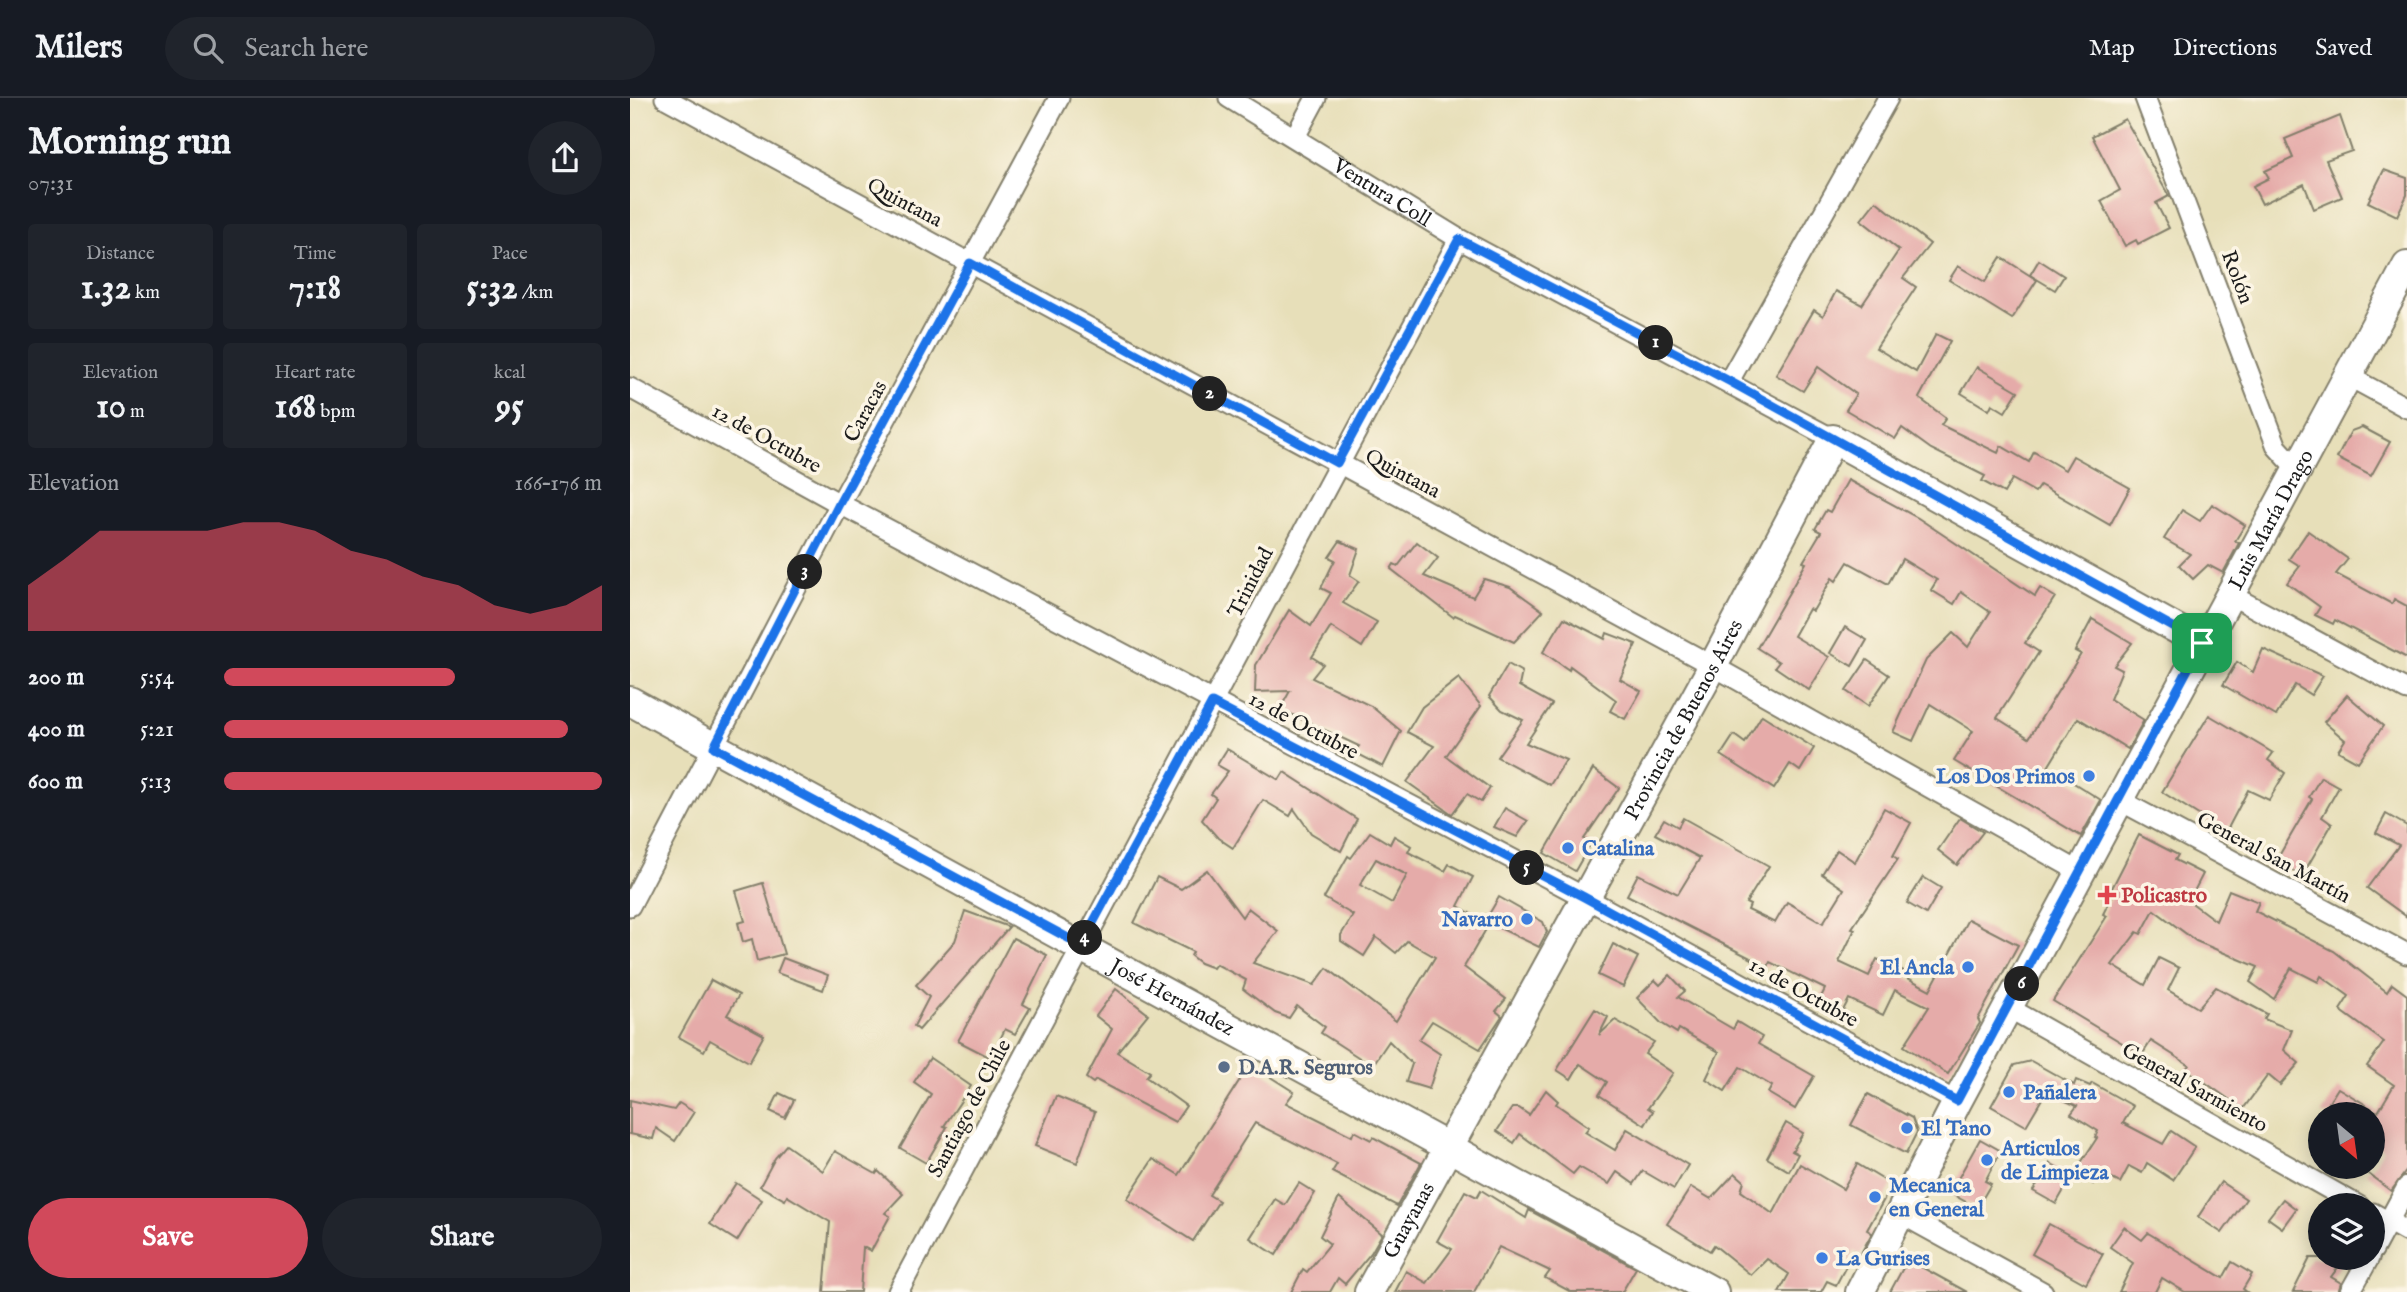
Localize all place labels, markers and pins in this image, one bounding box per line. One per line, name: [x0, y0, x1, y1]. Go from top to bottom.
pin: 1: [1639, 326, 1674, 360]
pin: 2: [1192, 376, 1228, 412]
pin: 3: [788, 554, 822, 589]
pin: [2172, 613, 2232, 673]
place label: Los Dos Primos: [1936, 764, 2075, 791]
marker: Los Dos Primos: [2081, 768, 2097, 784]
place label: Catalina: [1582, 836, 1655, 863]
marker: Catalina: [1560, 840, 1576, 856]
pin: 5: [1510, 850, 1544, 886]
place label: Policastro: [2121, 883, 2208, 910]
marker: Policastro: [2099, 887, 2115, 903]
place label: Navarro: [1441, 907, 1514, 934]
marker: Navarro: [1519, 911, 1535, 927]
pin: 4: [1068, 920, 1102, 956]
place label: El Ancla: [1880, 955, 1955, 982]
marker: El Ancla: [1960, 959, 1976, 975]
pin: 6: [2004, 966, 2040, 1001]
place label: D.A.R. Seguros: [1238, 1055, 1373, 1082]
marker: D.A.R. Seguros: [1216, 1059, 1232, 1075]
place label: Pañalera: [2023, 1080, 2097, 1107]
marker: Pañalera: [2001, 1084, 2017, 1100]
place label: El Tano: [1921, 1116, 1992, 1143]
marker: El Tano: [1899, 1120, 1915, 1136]
place label: Articulos de Limpieza: [2000, 1136, 2109, 1187]
marker: Articulos de Limpieza: [1979, 1152, 1995, 1168]
place label: Mecanica en General: [1889, 1173, 1985, 1224]
marker: Mecanica en General: [1867, 1189, 1883, 1205]
place label: La Gurises: [1836, 1246, 1930, 1273]
marker: La Gurises: [1814, 1250, 1830, 1266]

